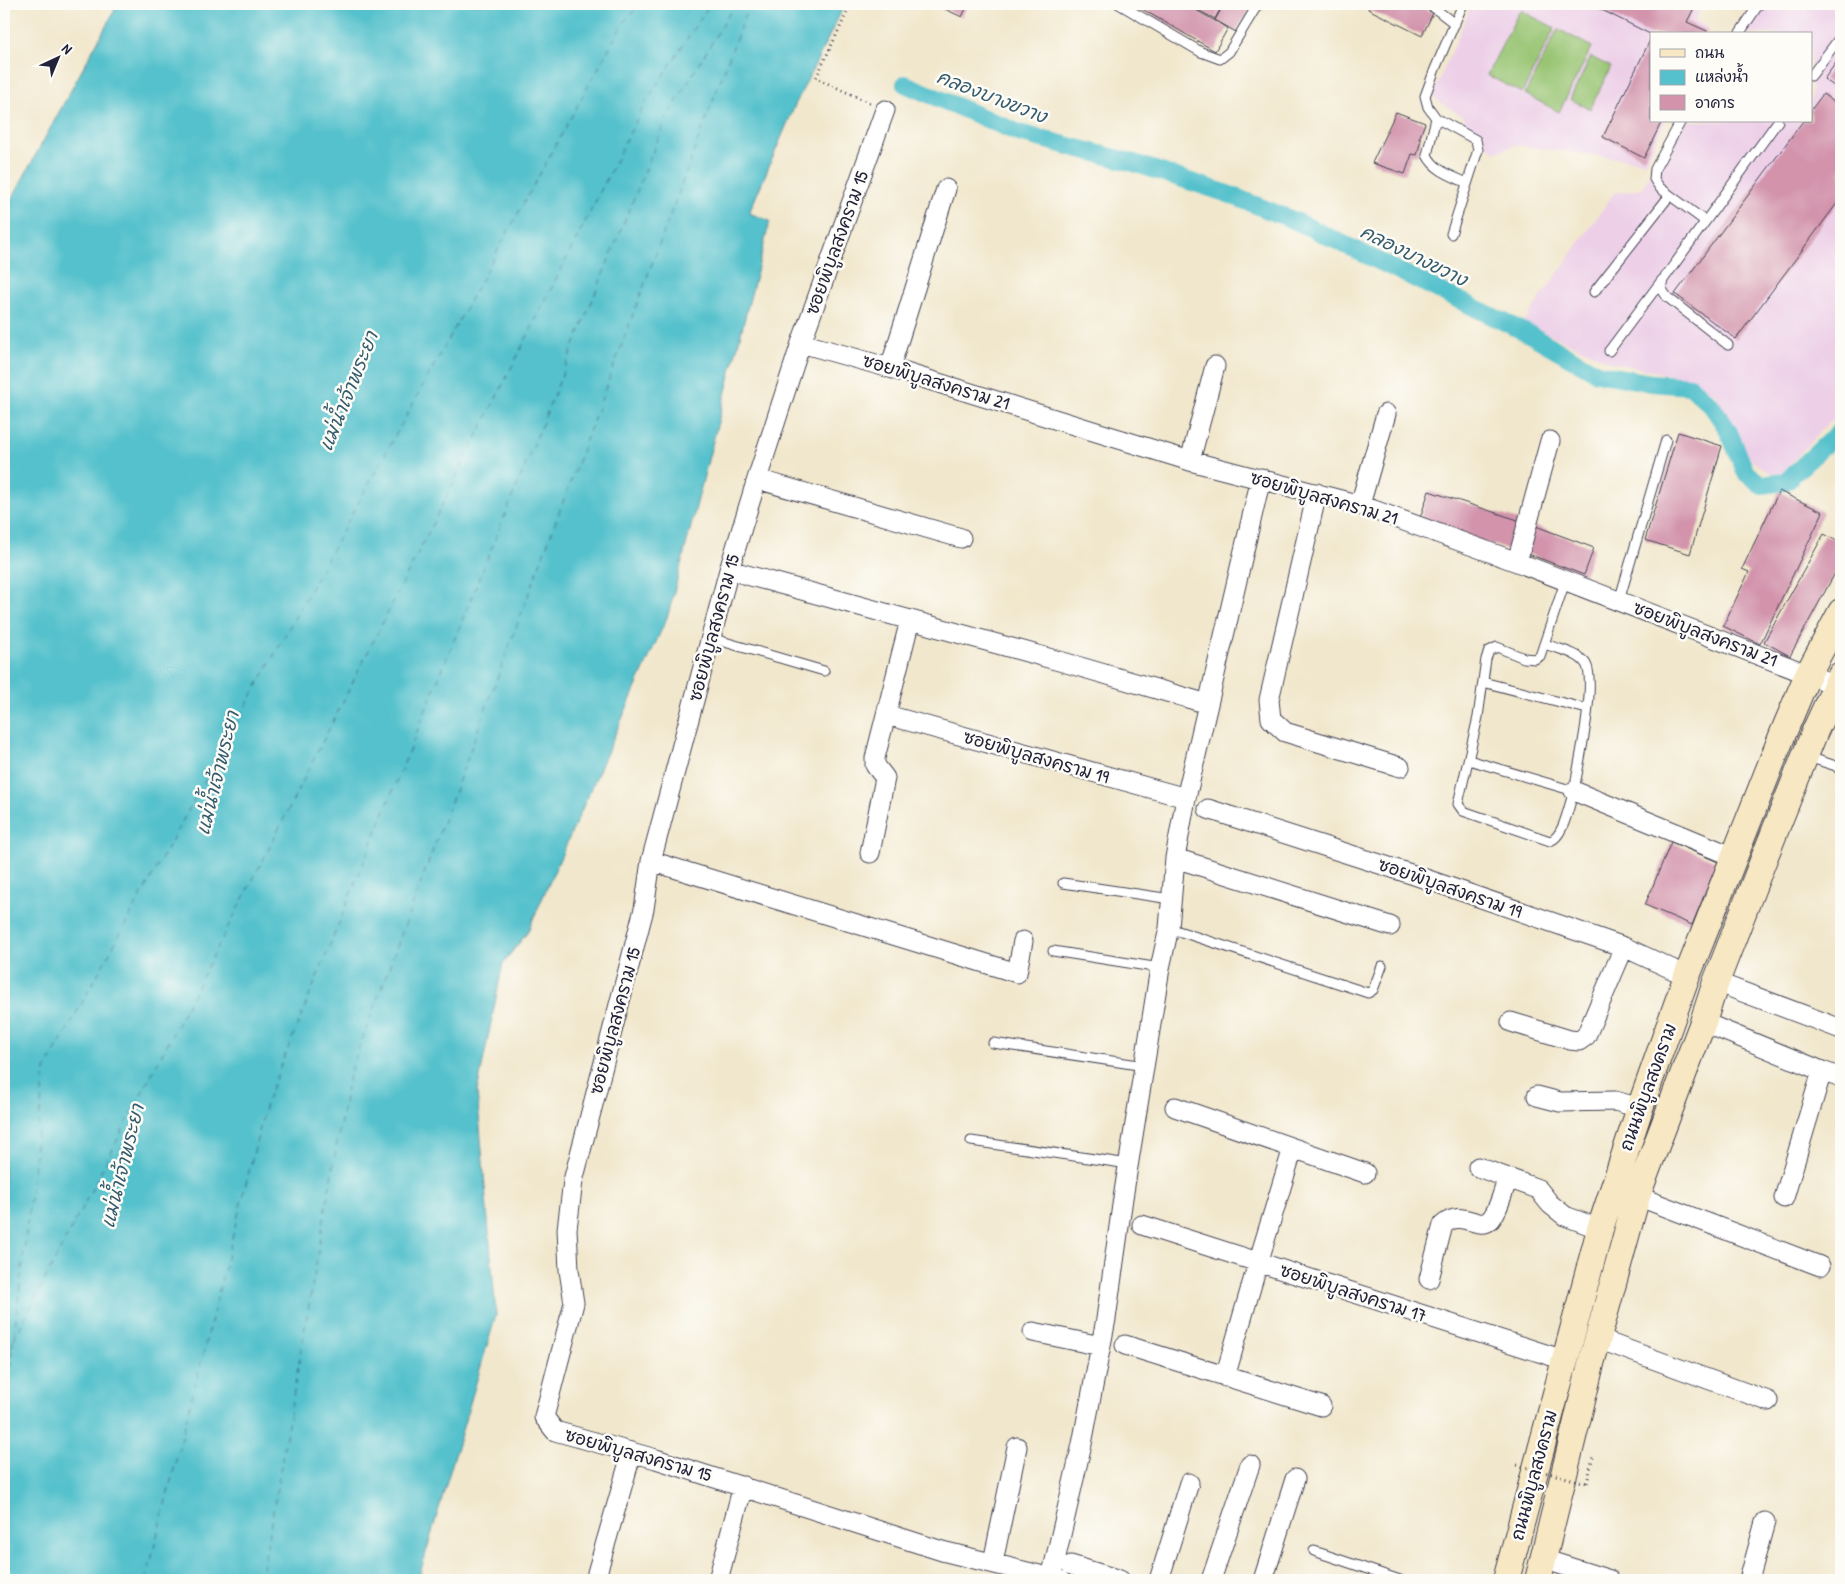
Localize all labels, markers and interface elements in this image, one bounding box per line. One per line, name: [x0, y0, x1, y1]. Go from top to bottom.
north arrow: [32, 32, 82, 82]
legend: [1650, 32, 1812, 122]
text: N: [58, 39, 77, 58]
text: ถนน: [1695, 42, 1724, 63]
water label: คลองบางขวาง: [933, 63, 1053, 130]
text: แหล่งน้ำ: [1695, 63, 1749, 87]
text: อาคาร: [1695, 92, 1735, 113]
street label: ซอยพิบูลสงคราม 15: [799, 167, 876, 319]
water label: คลองบางขวาง: [1356, 218, 1474, 293]
water label: แม่น้ำเจ้าพระยา: [309, 324, 384, 455]
street label: ซอยพิบูลสงคราม 21: [859, 347, 1013, 418]
street label: ซอยพิบูลสงคราม 21: [1247, 464, 1401, 532]
street label: ซอยพิบูลสงคราม 15: [682, 551, 747, 705]
street label: ซอยพิบูลสงคราม 21: [1629, 595, 1781, 674]
water label: แม่น้ำเจ้าพระยา: [185, 706, 245, 838]
street label: ซอยพิบูลสงคราม 19: [960, 724, 1112, 791]
street label: ซอยพิบูลสงคราม 19: [1374, 851, 1526, 926]
street label: ซอยพิบูลสงคราม 15: [583, 944, 648, 1098]
street label: ถนนพิบูลสงคราม: [1613, 1019, 1684, 1155]
water label: แม่น้ำเจ้าพระยา: [90, 1099, 150, 1231]
street label: ซอยพิบูลสงคราม 17: [1276, 1257, 1430, 1330]
street label: ถนนพิบูลสงคราม: [1504, 1407, 1565, 1544]
street label: ซอยพิบูลสงคราม 15: [561, 1422, 715, 1489]

